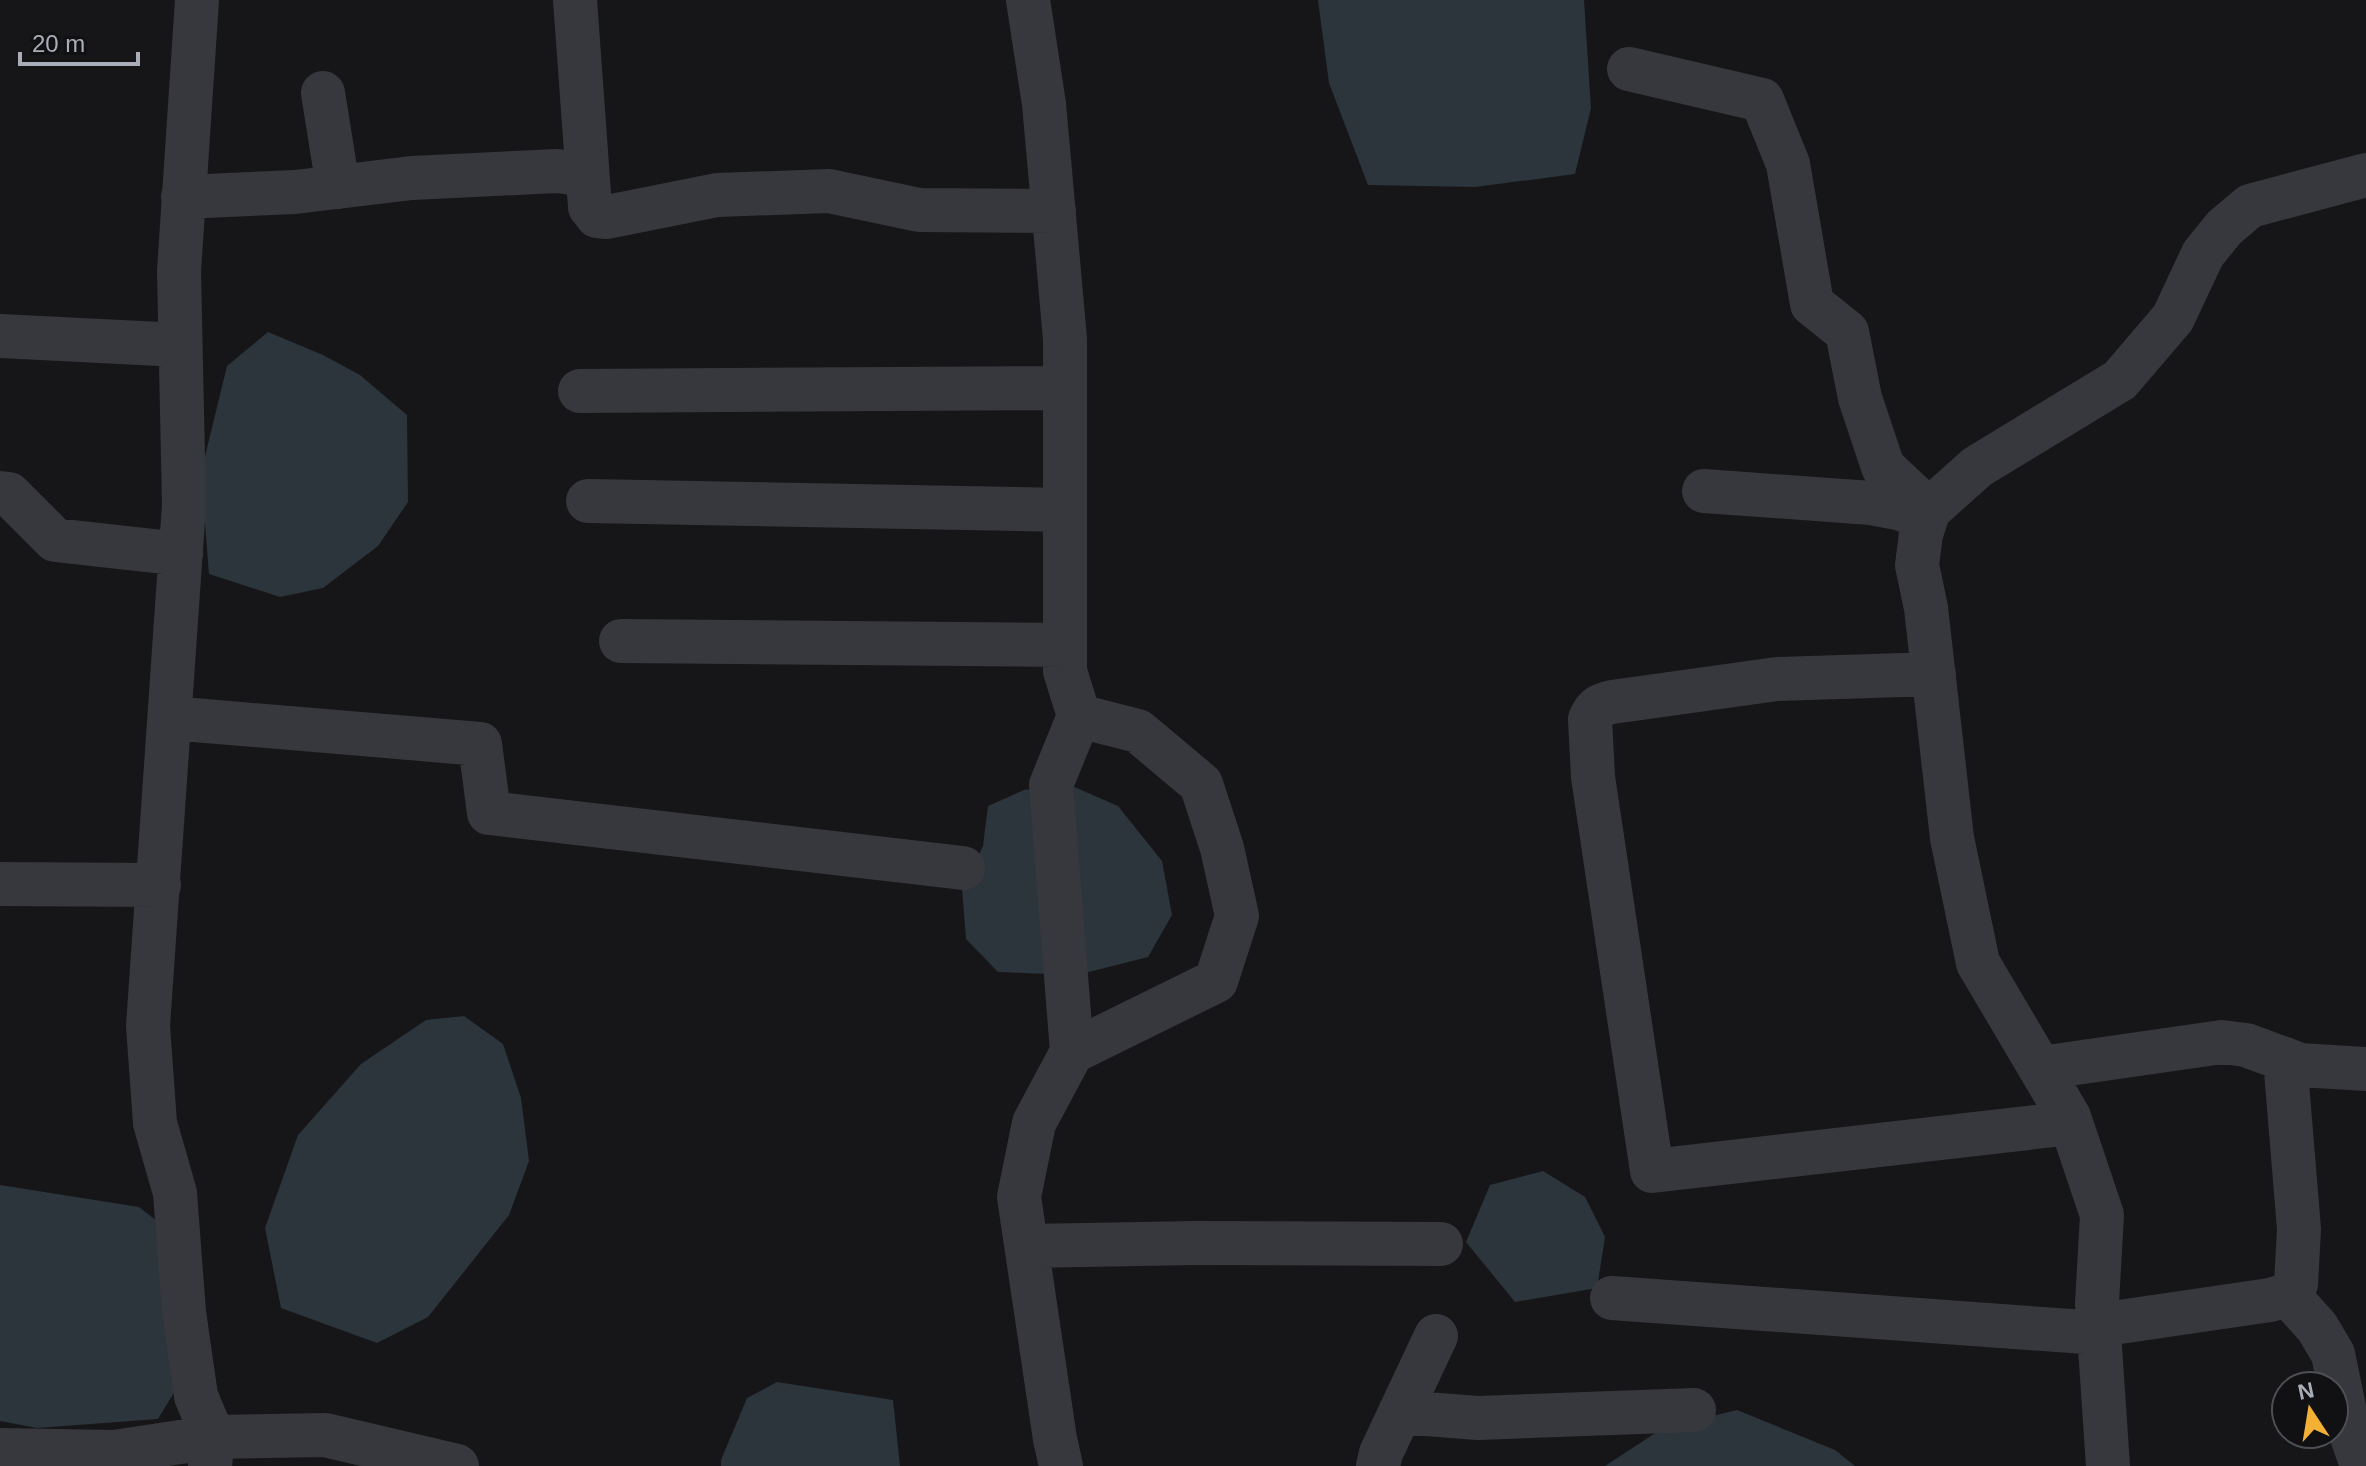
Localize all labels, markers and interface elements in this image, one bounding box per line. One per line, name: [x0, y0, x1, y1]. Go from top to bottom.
scale bar: [20, 16, 138, 66]
text: 20 m: [32, 30, 85, 57]
north arrow: [2270, 1370, 2350, 1450]
text: N: [2296, 1377, 2316, 1405]

